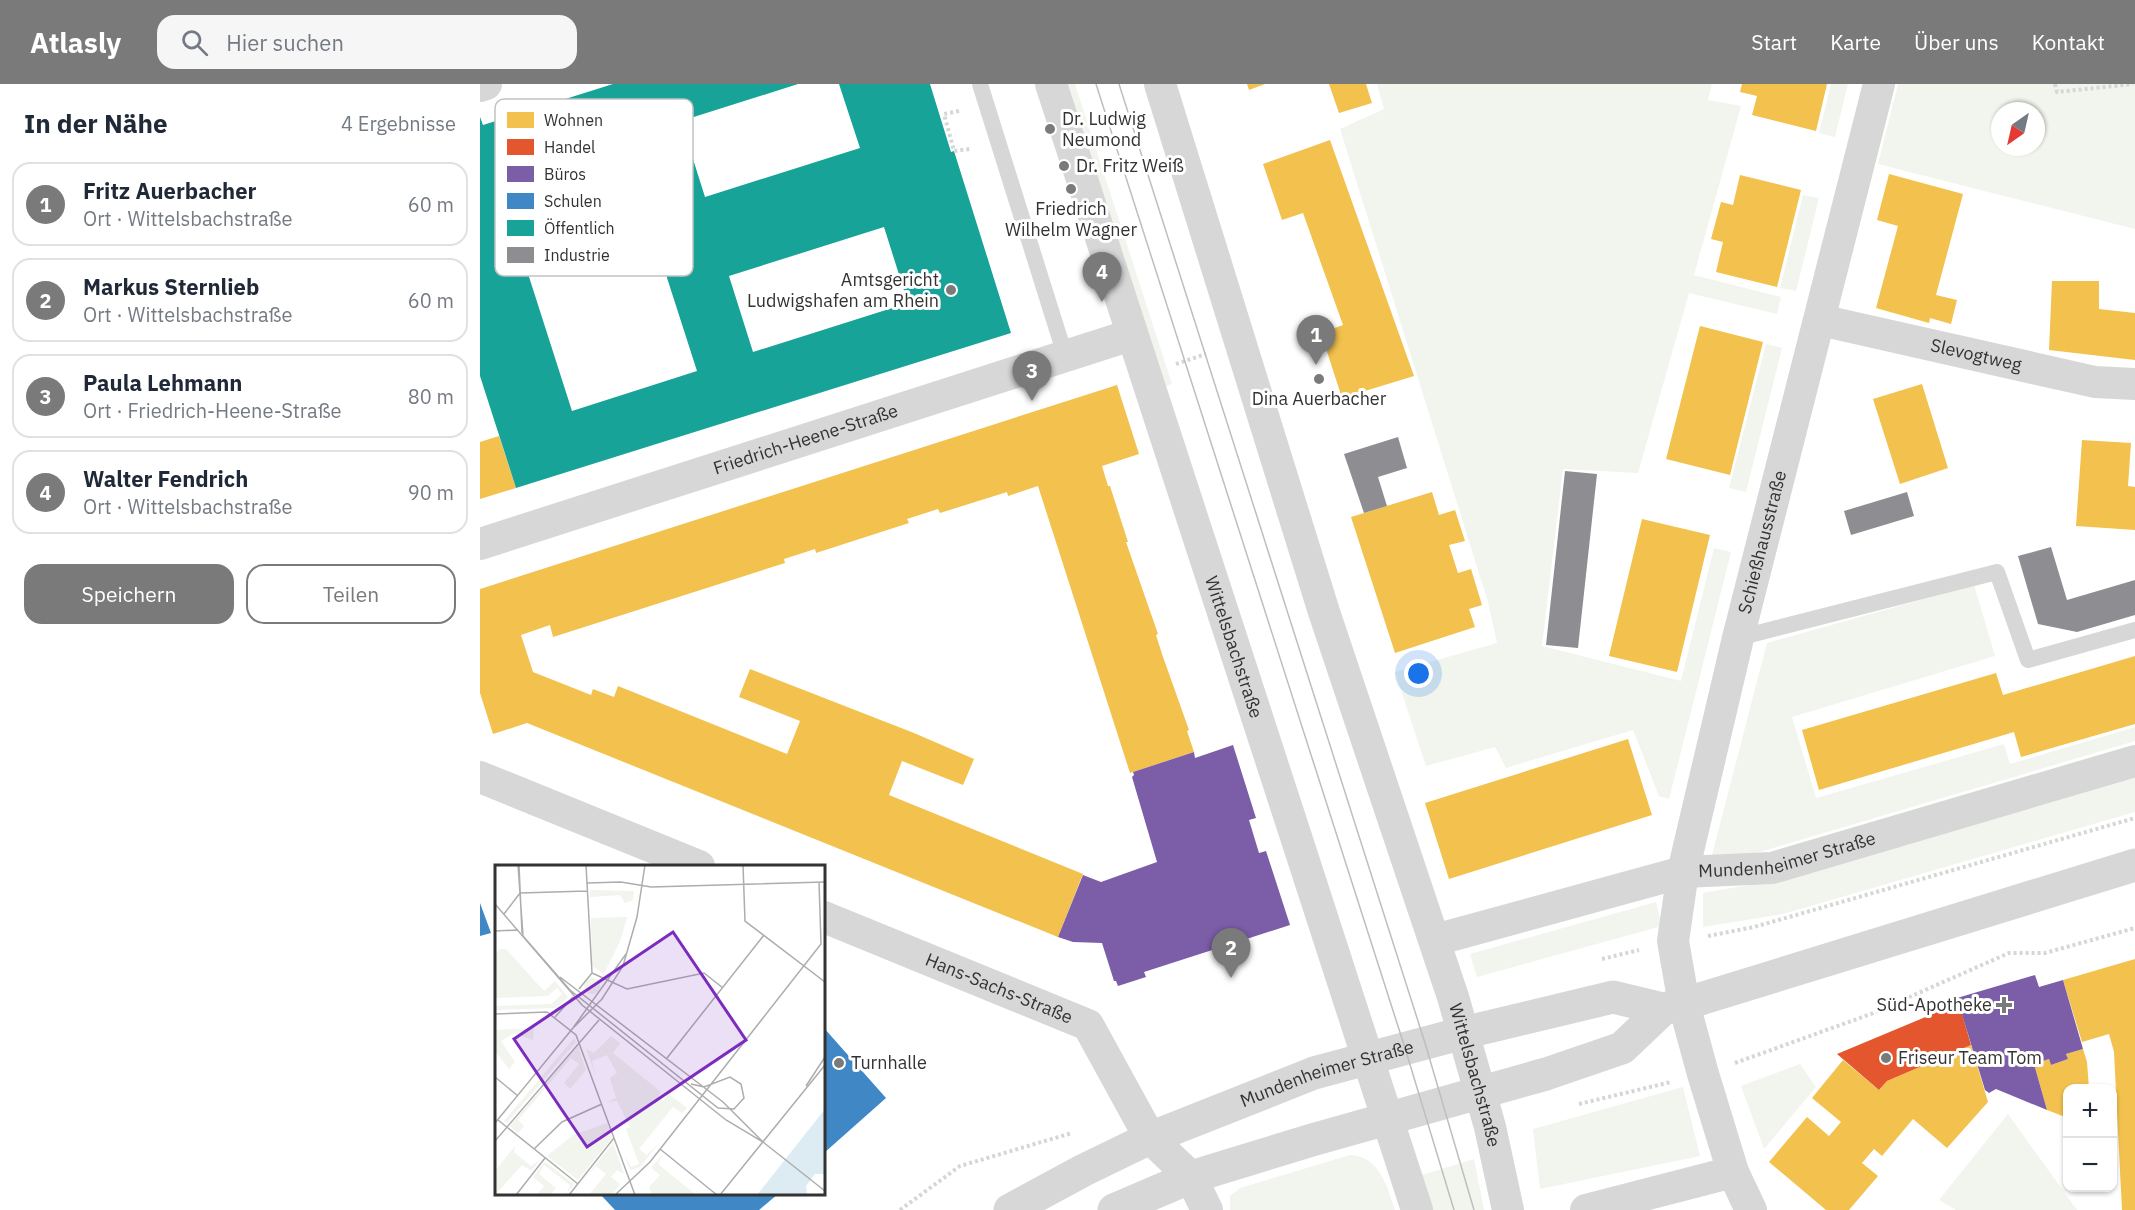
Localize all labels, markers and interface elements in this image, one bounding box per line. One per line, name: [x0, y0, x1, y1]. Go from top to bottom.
search box: [157, 15, 577, 69]
text: Atlasly: [30, 24, 121, 61]
icon: search: [178, 26, 211, 59]
text: Hier suchen: [226, 28, 344, 57]
text: Start: [1751, 28, 1797, 56]
text: Karte: [1830, 28, 1881, 56]
text: Über uns: [1914, 28, 1999, 56]
text: Kontakt: [2032, 28, 2105, 56]
legend: [495, 99, 693, 276]
north arrow: [1991, 102, 2045, 156]
text: In der Nähe: [24, 106, 168, 140]
place label: Dr. Ludwig Neumond: [1062, 107, 1146, 151]
text: 4 Ergebnisse: [341, 110, 456, 137]
text: Wohnen: [544, 110, 603, 130]
marker: Dr. Ludwig Neumond: [1043, 122, 1057, 136]
text: Handel: [544, 137, 595, 157]
place label: Dr. Fritz Weiß: [1076, 154, 1184, 177]
marker: Dr. Fritz Weiß: [1057, 159, 1071, 173]
text: Büros: [544, 164, 586, 184]
text: Fritz Auerbacher: [83, 176, 256, 205]
marker: Friedrich Wilhelm Wagner: [1064, 182, 1078, 196]
text: 1: [40, 191, 52, 218]
text: 60 m: [408, 191, 454, 218]
text: Schulen: [544, 191, 602, 211]
place label: Friedrich Wilhelm Wagner: [1005, 197, 1137, 241]
text: Ort · Wittelsbachstraße: [83, 205, 292, 232]
text: Öffentlich: [544, 218, 615, 238]
text: Industrie: [544, 245, 610, 265]
pin: 4: [1082, 252, 1122, 302]
place label: Amtsgericht Ludwigshafen am Rhein: [747, 268, 939, 312]
text: Markus Sternlieb: [83, 272, 259, 301]
marker: Amtsgericht Ludwigshafen am Rhein: [944, 283, 958, 297]
text: 2: [40, 287, 52, 314]
text: 60 m: [408, 287, 454, 314]
text: Ort · Wittelsbachstraße: [83, 301, 292, 328]
pin: 1: [1296, 316, 1336, 365]
street label: Slevogtweg: [1928, 333, 2025, 376]
pin: 3: [1012, 352, 1052, 401]
text: Paula Lehmann: [83, 368, 242, 397]
marker: Dina Auerbacher: [1312, 372, 1326, 386]
text: 3: [40, 383, 52, 410]
text: 80 m: [408, 383, 454, 410]
place label: Dina Auerbacher: [1252, 387, 1387, 410]
text: Ort · Friedrich-Heene-Straße: [83, 397, 342, 424]
street label: Friedrich-Heene-Straße: [710, 399, 901, 479]
text: Walter Fendrich: [83, 464, 248, 493]
street label: Schießhausstraße: [1733, 468, 1791, 616]
text: 4: [40, 479, 52, 506]
text: 90 m: [408, 479, 454, 506]
text: Ort · Wittelsbachstraße: [83, 493, 292, 520]
button: Speichern: [24, 564, 234, 624]
button: Teilen: [246, 564, 456, 624]
street label: Wittelsbachstraße: [1200, 573, 1268, 721]
your location: [1404, 659, 1433, 688]
street label: Mundenheimer Straße: [1698, 826, 1878, 882]
inset map: [495, 865, 825, 1195]
pin: 2: [1212, 928, 1251, 978]
street label: Hans-Sachs-Straße: [922, 948, 1076, 1029]
place label: Süd-Apotheke: [1877, 993, 1992, 1016]
marker: Süd-Apotheke: [1997, 998, 2011, 1012]
street label: Wittelsbachstraße: [1444, 1000, 1506, 1149]
street label: Mundenheimer Straße: [1237, 1035, 1416, 1112]
place label: Friseur Team Tom: [1898, 1046, 2042, 1069]
place label: Turnhalle: [851, 1051, 927, 1074]
marker: Friseur Team Tom: [1879, 1051, 1893, 1065]
marker: Turnhalle: [832, 1056, 846, 1070]
map controls: [2063, 1084, 2117, 1192]
button: +: [2063, 1084, 2117, 1138]
button: −: [2063, 1138, 2117, 1192]

